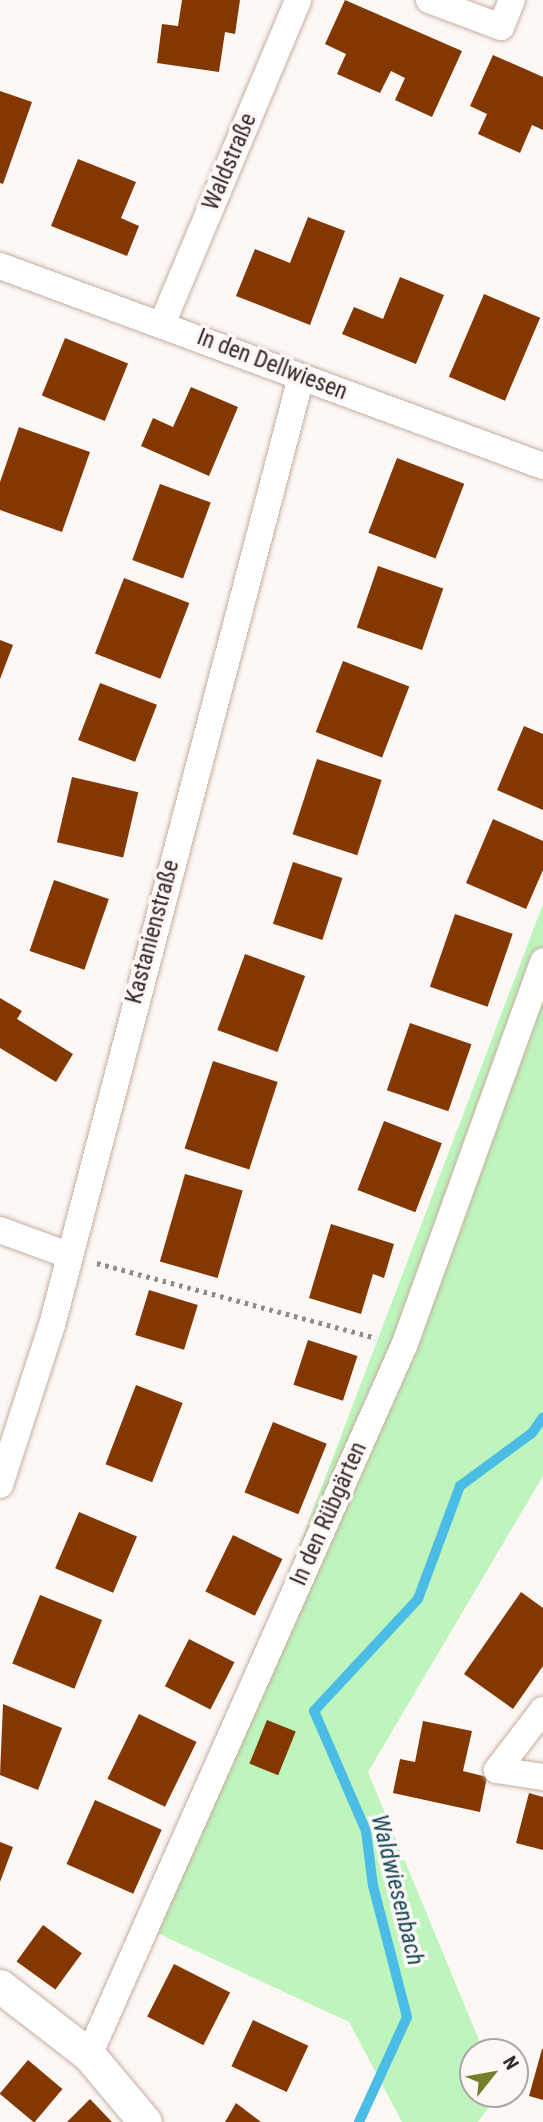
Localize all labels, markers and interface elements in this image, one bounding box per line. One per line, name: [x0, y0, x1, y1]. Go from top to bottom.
street label: Waldstraße: [197, 109, 263, 215]
street label: In den Dellwiesen: [193, 324, 351, 406]
street label: Kastanienstraße: [121, 857, 185, 1007]
street label: In den Rübgärten: [285, 1438, 373, 1590]
water label: Waldwiesenbach: [364, 1812, 430, 1968]
north arrow: [459, 2038, 529, 2108]
text: N: [498, 2052, 524, 2074]

